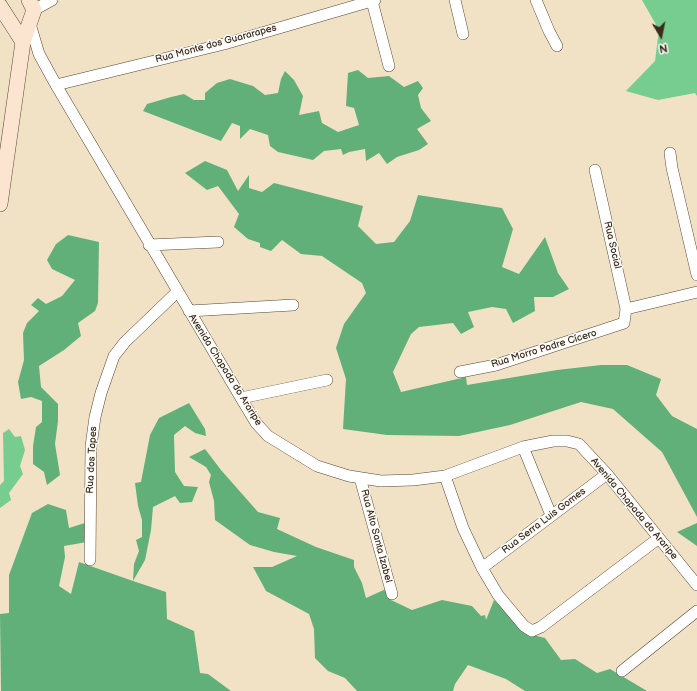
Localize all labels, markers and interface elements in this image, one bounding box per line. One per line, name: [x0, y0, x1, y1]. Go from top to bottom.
north arrow: [641, 16, 681, 56]
street label: Rua Monte dos Guararapes: [154, 22, 278, 66]
text: N: [658, 41, 668, 55]
street label: Rua Social: [601, 220, 623, 270]
street label: Avenida Chapada do Araripe: [186, 312, 264, 428]
street label: Rua Morro Padre Cícero: [490, 327, 598, 371]
street label: Rua dos Tapes: [84, 426, 100, 494]
street label: Avenida Chapada do Araripe: [588, 456, 680, 562]
street label: Rua Serra Luis Gomes: [500, 486, 588, 556]
street label: Rua Alto Santa Izabel: [358, 488, 394, 584]

